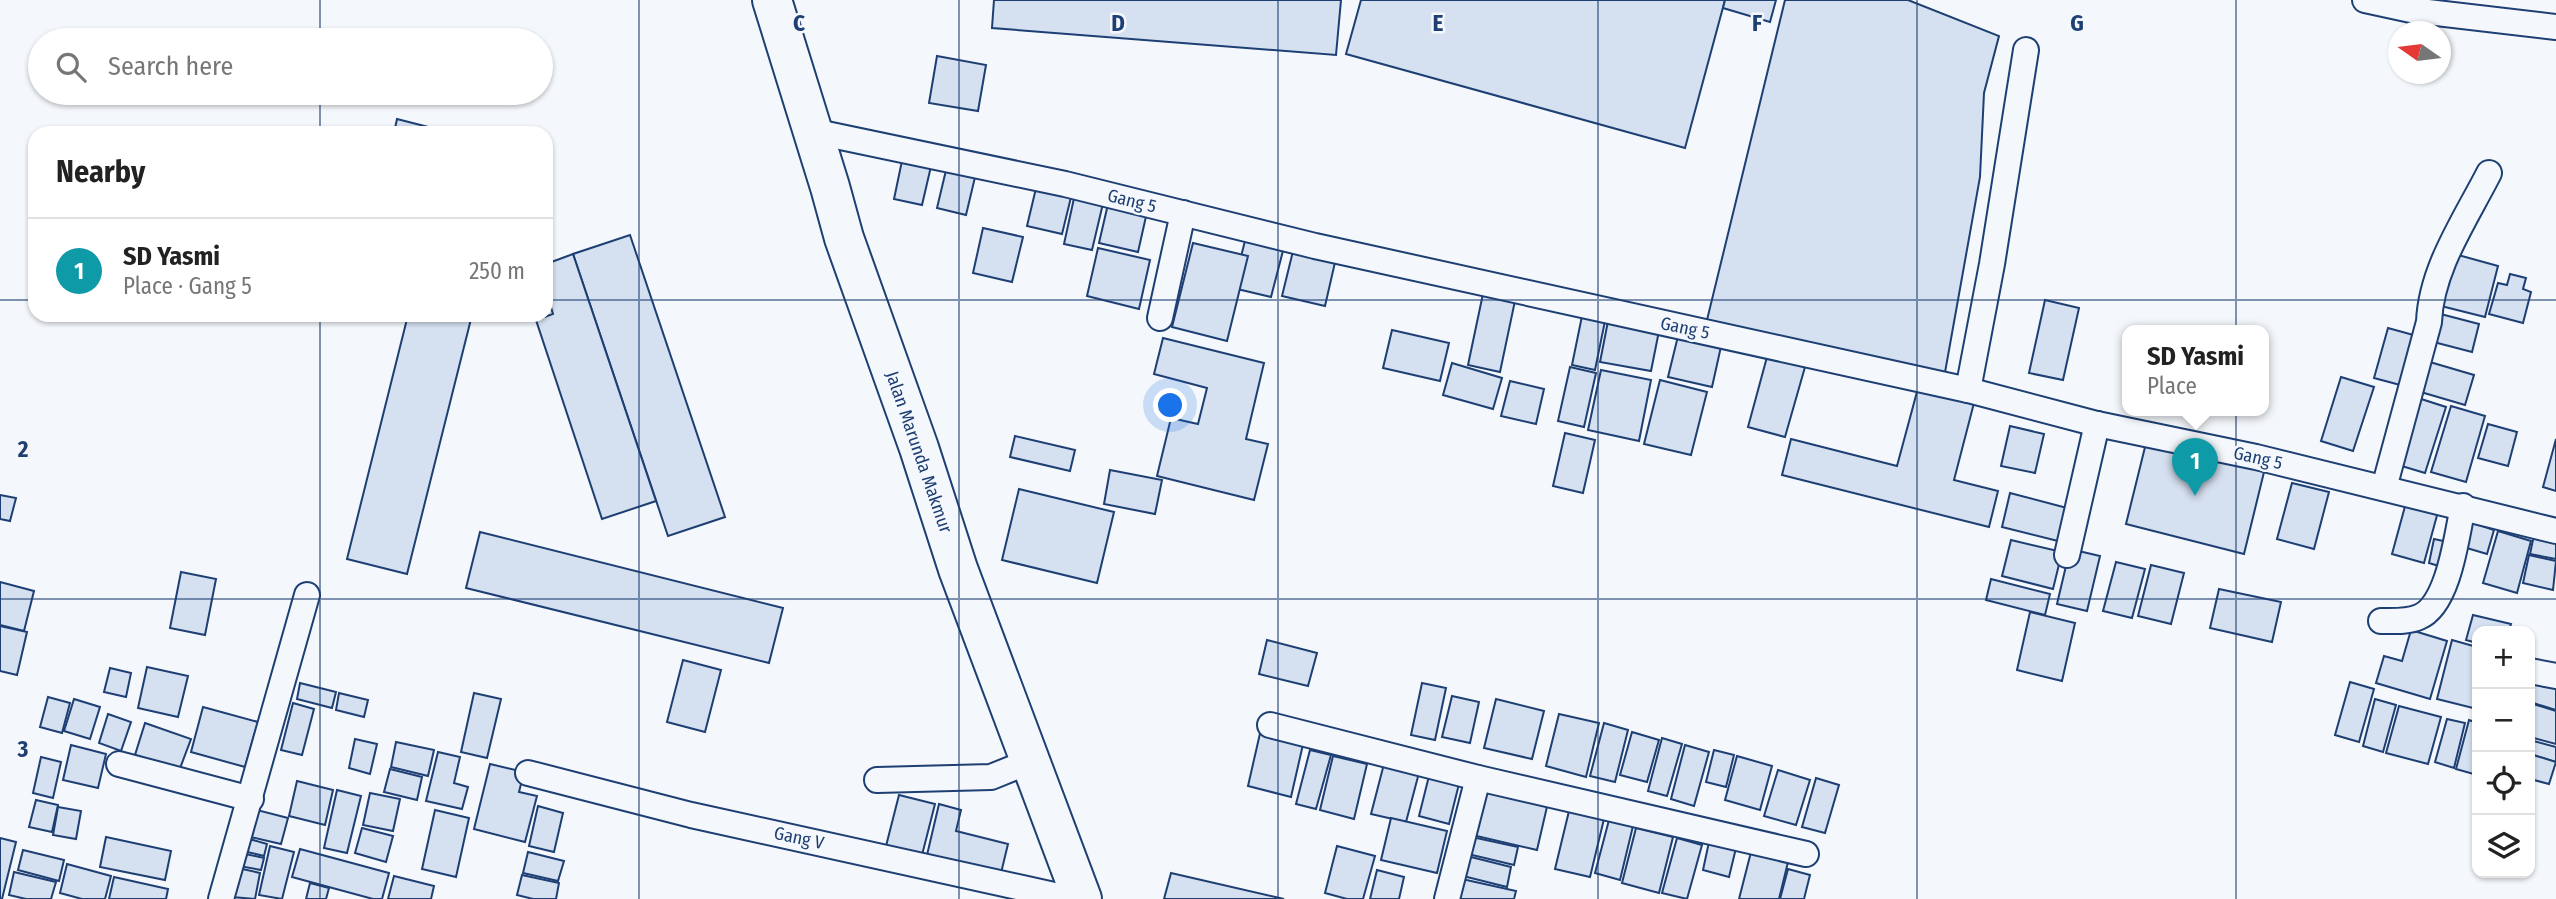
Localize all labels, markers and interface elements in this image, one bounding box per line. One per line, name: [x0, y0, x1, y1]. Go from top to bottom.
text: C: [793, 9, 805, 37]
text: D: [1111, 9, 1125, 37]
text: E: [1433, 9, 1444, 37]
text: F: [1752, 9, 1762, 37]
text: G: [2070, 9, 2084, 37]
north arrow: [2388, 21, 2451, 84]
search box: [28, 28, 553, 105]
icon: search: [52, 48, 90, 86]
text: Search here: [108, 51, 233, 82]
text: Nearby: [56, 154, 145, 190]
street label: Gang 5: [1105, 184, 1159, 218]
text: SD Yasmi: [123, 241, 220, 272]
text: 1: [74, 257, 84, 285]
text: 250 m: [469, 257, 525, 285]
text: Place · Gang 5: [123, 272, 252, 300]
street label: Gang 5: [1658, 312, 1712, 344]
popup: [2122, 325, 2269, 416]
text: SD Yasmi: [2147, 341, 2244, 372]
street label: Jalan Marunda Makmur: [881, 368, 957, 537]
text: Place: [2147, 372, 2197, 400]
your location: [1153, 388, 1187, 422]
text: 2: [17, 435, 29, 463]
pin: 1: [2172, 438, 2218, 496]
street label: Gang 5: [2231, 442, 2285, 474]
map controls: [2472, 626, 2535, 878]
button: +: [2472, 626, 2535, 689]
button: −: [2472, 689, 2535, 752]
text: 3: [17, 735, 29, 763]
button: locate: [2472, 752, 2535, 815]
button: layers: [2472, 815, 2535, 878]
street label: Gang V: [772, 822, 827, 854]

